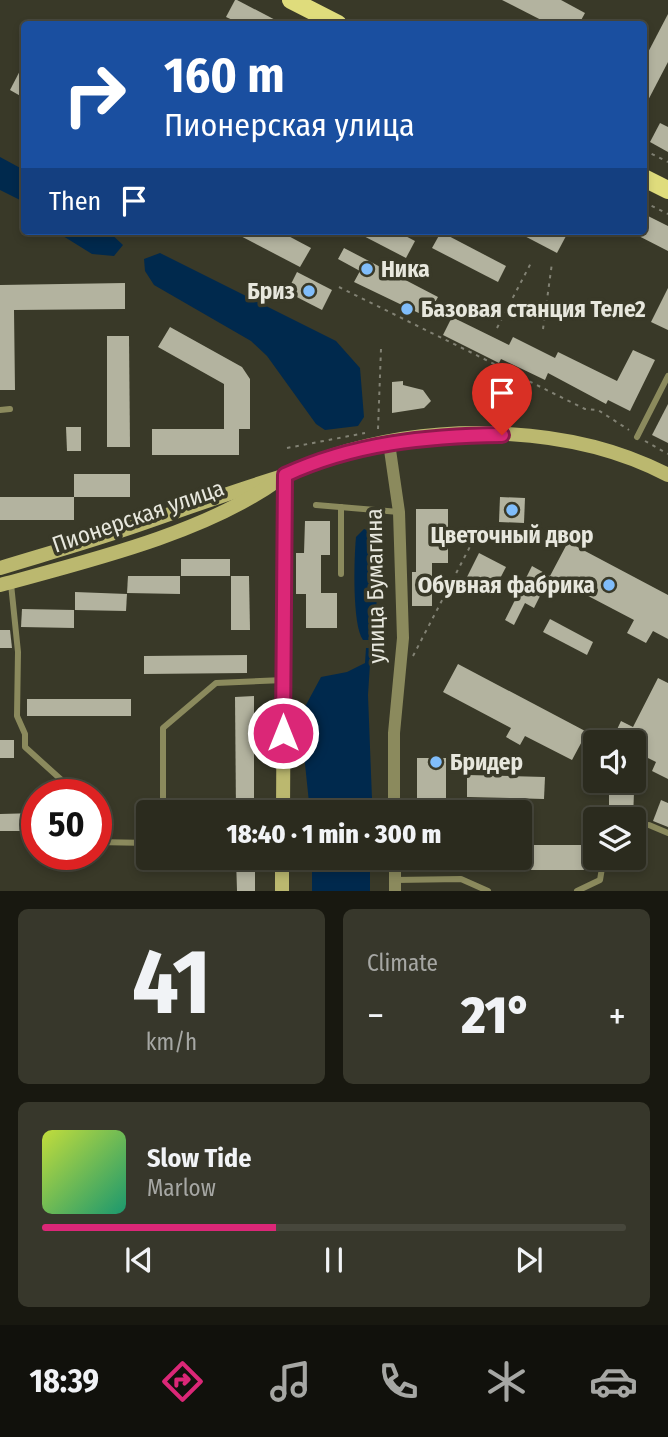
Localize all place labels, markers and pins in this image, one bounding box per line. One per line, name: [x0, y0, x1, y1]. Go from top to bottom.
place label: Ника: [381, 255, 430, 283]
marker: Ника: [359, 261, 375, 277]
place label: Бриз: [247, 277, 295, 305]
marker: Бриз: [301, 283, 317, 299]
place label: Базовая станция Теле2: [421, 295, 646, 323]
marker: Базовая станция Теле2: [399, 301, 415, 317]
pin: [472, 363, 532, 435]
marker: Цветочный двор: [504, 502, 520, 518]
place label: Цветочный двор: [430, 521, 594, 549]
place label: Обувная фабрика: [418, 571, 595, 599]
marker: Обувная фабрика: [601, 577, 617, 593]
place label: Бридер: [450, 748, 523, 776]
marker: Бридер: [428, 754, 444, 770]

